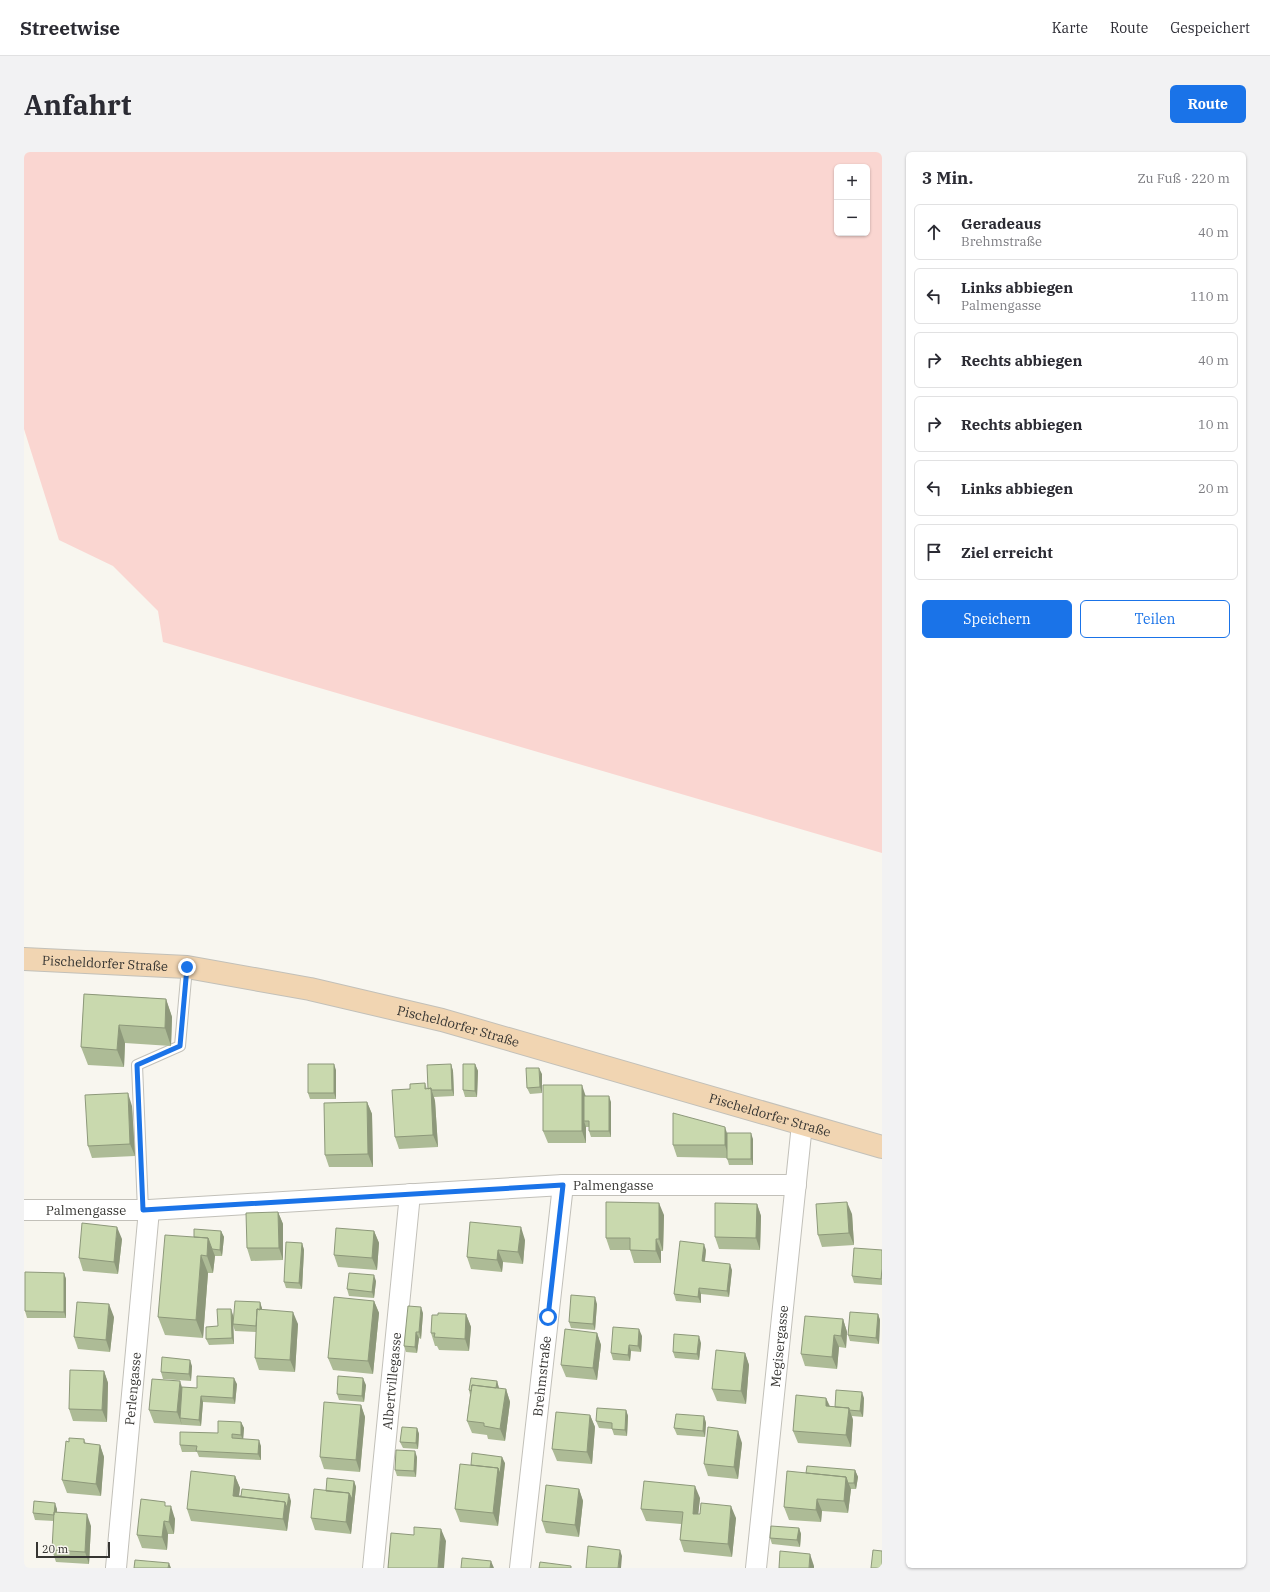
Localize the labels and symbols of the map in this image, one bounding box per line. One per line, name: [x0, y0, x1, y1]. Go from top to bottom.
street label: Pischeldorfer Straße: [41, 952, 168, 975]
route end: [178, 958, 196, 976]
street label: Pischeldorfer Straße: [395, 1002, 521, 1051]
street label: Pischeldorfer Straße: [707, 1089, 833, 1141]
street label: Palmengasse: [573, 1177, 653, 1194]
street label: Palmengasse: [46, 1202, 126, 1219]
street label: Megisergasse: [767, 1304, 792, 1388]
route start: [539, 1308, 557, 1326]
street label: Albertvillegasse: [379, 1331, 405, 1430]
street label: Brehmstraße: [529, 1335, 555, 1417]
street label: Perlengasse: [121, 1351, 145, 1426]
scale bar: [36, 1540, 110, 1559]

